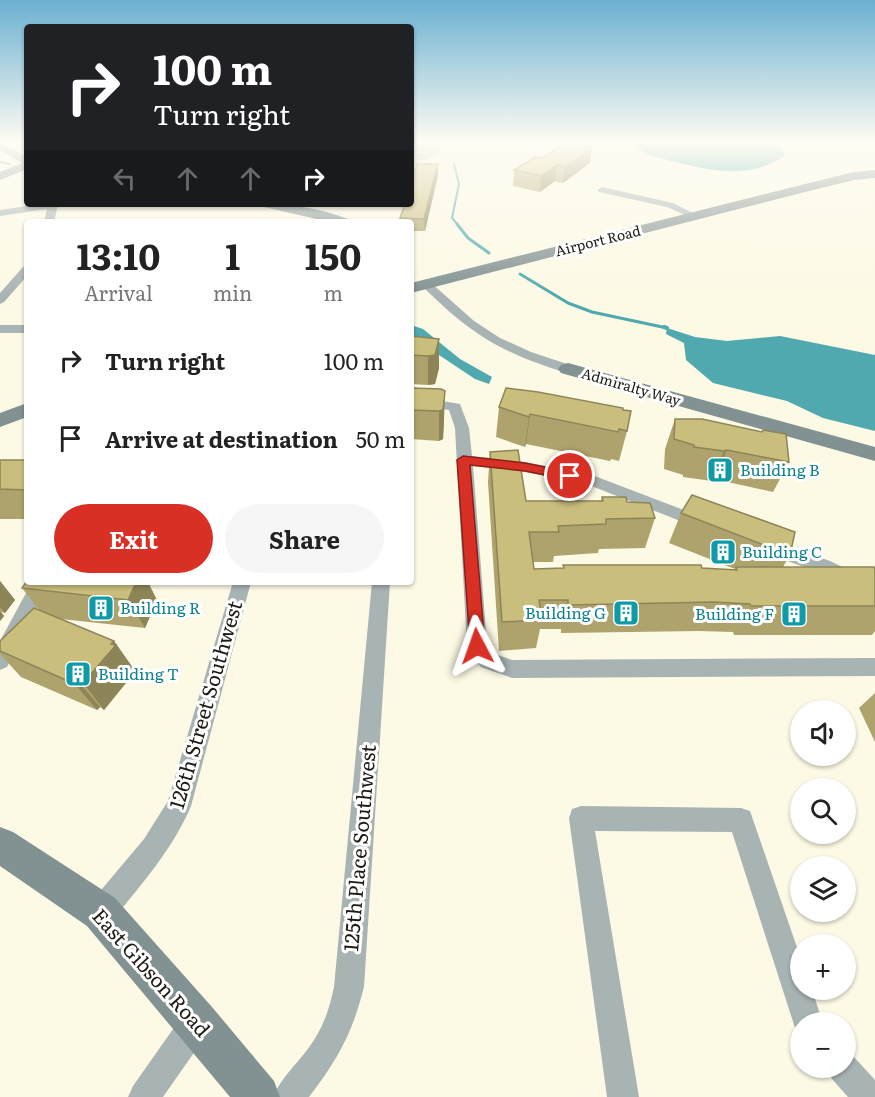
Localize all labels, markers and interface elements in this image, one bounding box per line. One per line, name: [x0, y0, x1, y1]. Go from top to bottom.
text: 100 m: [153, 36, 272, 98]
icon: right: [54, 48, 132, 126]
text: Turn right: [153, 93, 290, 133]
icon: left: [108, 162, 141, 195]
icon: ahead: [171, 162, 204, 195]
icon: ahead: [234, 162, 267, 195]
icon: right: [297, 162, 330, 195]
street label: Airport Road: [553, 220, 643, 260]
text: 13:10: [77, 228, 160, 281]
text: 1: [225, 228, 240, 281]
text: 150: [305, 228, 361, 281]
text: Arrival: [84, 277, 153, 307]
text: min: [213, 277, 252, 307]
text: m: [323, 277, 343, 307]
icon: right: [54, 344, 87, 377]
text: Turn right: [105, 344, 225, 377]
text: 100 m: [324, 344, 384, 377]
street label: Admiralty Way: [579, 362, 684, 410]
icon: arrive: [54, 422, 87, 455]
text: Arrive at destination: [105, 422, 338, 455]
text: 50 m: [356, 422, 405, 455]
pin: [544, 450, 595, 501]
building icon: Building B: [705, 455, 735, 485]
place label: Building B: [740, 457, 820, 481]
icon: arrive: [553, 459, 586, 492]
button: Exit: [54, 504, 213, 573]
button: Share: [225, 504, 384, 573]
building icon: Building C: [708, 537, 738, 567]
place label: Building C: [742, 539, 822, 563]
building icon: Building R: [86, 593, 116, 623]
place label: Building R: [120, 595, 201, 619]
street label: 126th Street Southwest: [160, 597, 248, 812]
building icon: Building G: [611, 598, 641, 628]
building icon: Building F: [779, 599, 809, 629]
place label: Building G: [525, 600, 606, 624]
place label: Building F: [695, 601, 774, 625]
position arrow: [445, 614, 509, 678]
building icon: Building T: [63, 659, 93, 689]
place label: Building T: [98, 661, 179, 685]
map controls: [790, 700, 856, 1078]
button: sound: [790, 700, 856, 766]
street label: 125th Place Southwest: [334, 743, 382, 953]
button: search: [790, 778, 856, 844]
button: layers: [790, 856, 856, 922]
street label: East Gibson Road: [87, 901, 218, 1043]
button: +: [790, 934, 856, 1000]
button: −: [790, 1012, 856, 1078]

